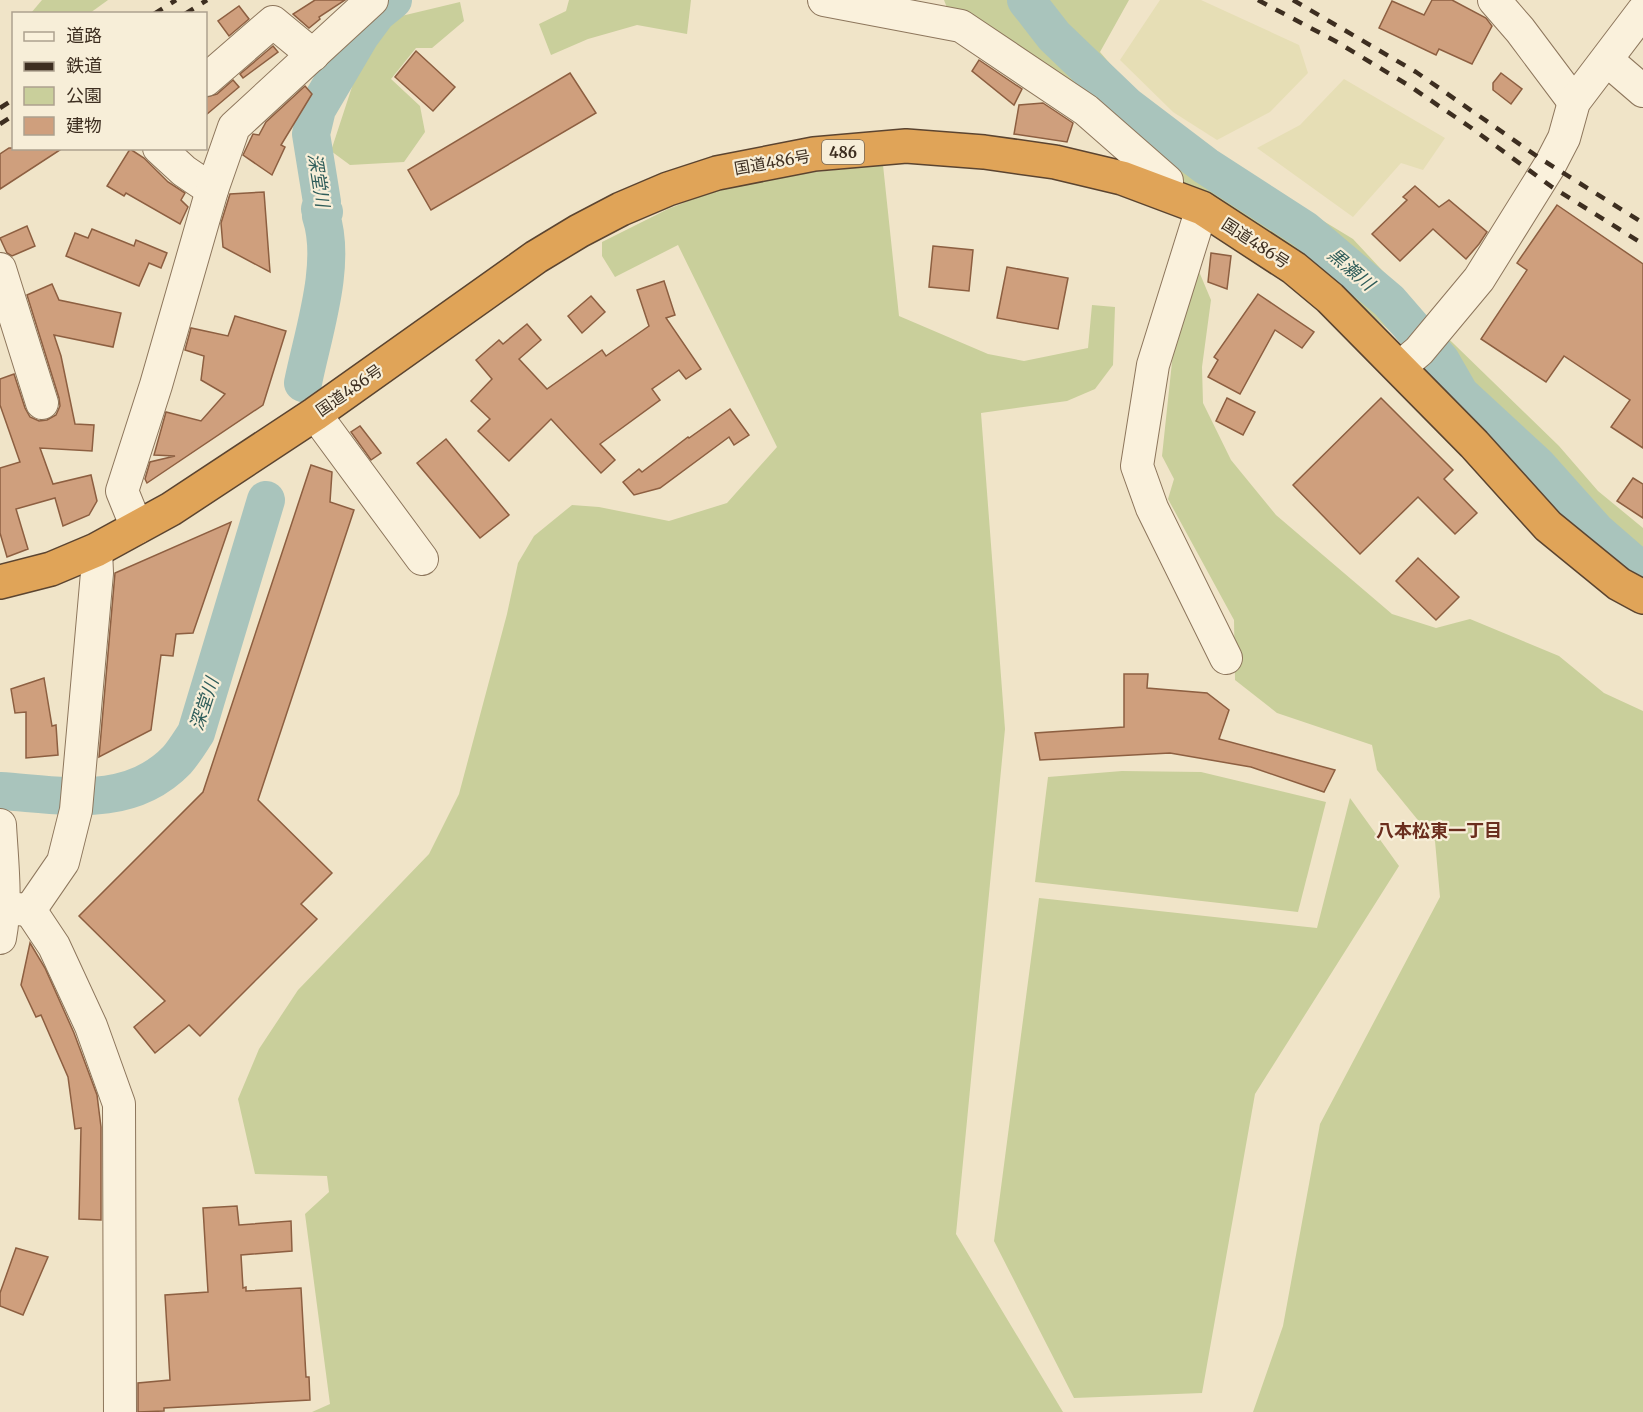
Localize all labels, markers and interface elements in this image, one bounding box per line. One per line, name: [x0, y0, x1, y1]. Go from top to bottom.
legend: [12, 12, 207, 150]
text: 道路: [66, 24, 102, 47]
text: 鉄道: [66, 54, 102, 77]
text: 公園: [66, 84, 102, 107]
text: 建物: [66, 114, 102, 137]
road number: 486: [822, 140, 864, 164]
street label: 国道486号: [732, 145, 812, 179]
water label: 深堂川: [303, 152, 335, 210]
street label: 国道486号: [1218, 214, 1294, 272]
water label: 黒瀬川: [1323, 243, 1381, 296]
street label: 国道486号: [312, 360, 386, 420]
water label: 深堂川: [185, 673, 224, 733]
district label: 八本松東一丁目: [1376, 819, 1502, 842]

